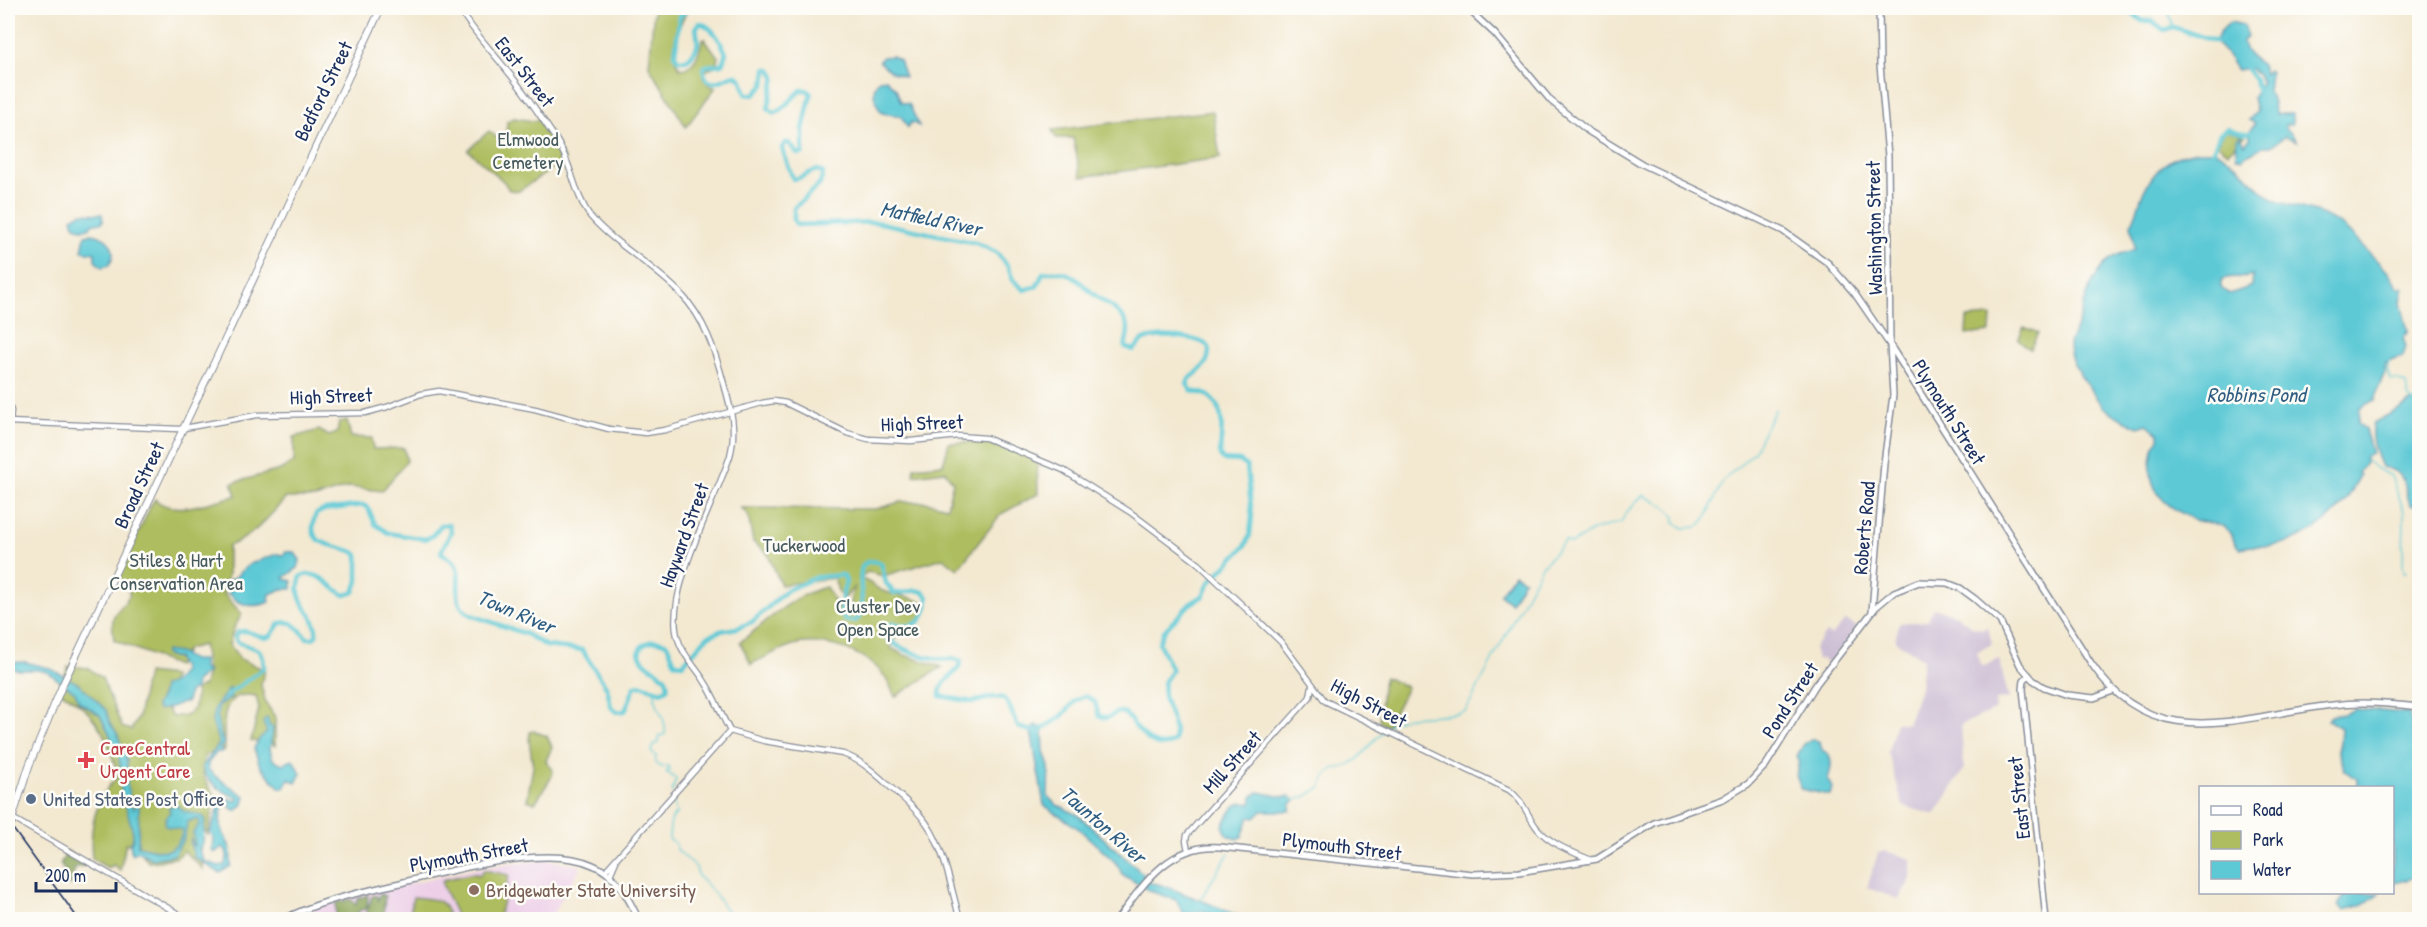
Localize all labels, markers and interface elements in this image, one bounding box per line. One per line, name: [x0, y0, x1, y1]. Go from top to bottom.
street label: East Street: [489, 31, 562, 113]
street label: Bedford Street: [287, 35, 359, 145]
park label: Elmwood Cemetery: [492, 125, 564, 175]
street label: Washington Street: [1859, 160, 1888, 295]
water label: Matfield River: [878, 194, 987, 244]
street label: Plymouth Street: [1906, 354, 1993, 471]
water label: Robbins Pond: [2207, 380, 2309, 409]
street label: High Street: [289, 381, 374, 410]
street label: High Street: [880, 408, 965, 437]
street label: Broad Street: [107, 436, 171, 533]
street label: Hayward Street: [652, 478, 715, 591]
street label: Roberts Road: [1846, 480, 1881, 575]
park label: Tuckerwood: [763, 531, 845, 558]
park label: Stiles & Hart Conservation Area: [109, 546, 243, 596]
water label: Town River: [473, 582, 562, 642]
park label: Cluster Dev Open Space: [836, 592, 920, 642]
street label: Pond Street: [1755, 656, 1825, 743]
street label: High Street: [1327, 671, 1413, 734]
street label: Mill Street: [1196, 724, 1268, 799]
place label: CareCentral Urgent Care: [100, 734, 191, 784]
marker: CareCentral Urgent Care: [77, 751, 95, 769]
street label: East Street: [2001, 755, 2036, 840]
water label: Taunton River: [1054, 779, 1155, 872]
place label: United States Post Office: [43, 785, 225, 812]
legend: [2199, 786, 2394, 894]
marker: United States Post Office: [24, 792, 38, 806]
text: Road: [2253, 797, 2283, 822]
street label: Plymouth Street: [1281, 825, 1404, 866]
text: Park: [2253, 827, 2284, 852]
street label: Plymouth Street: [408, 831, 531, 878]
scale bar: [36, 855, 116, 893]
text: Water: [2253, 857, 2291, 882]
text: 200 m: [45, 863, 86, 888]
place label: Bridgewater State University: [486, 876, 696, 903]
marker: Bridgewater State University: [467, 883, 481, 897]

